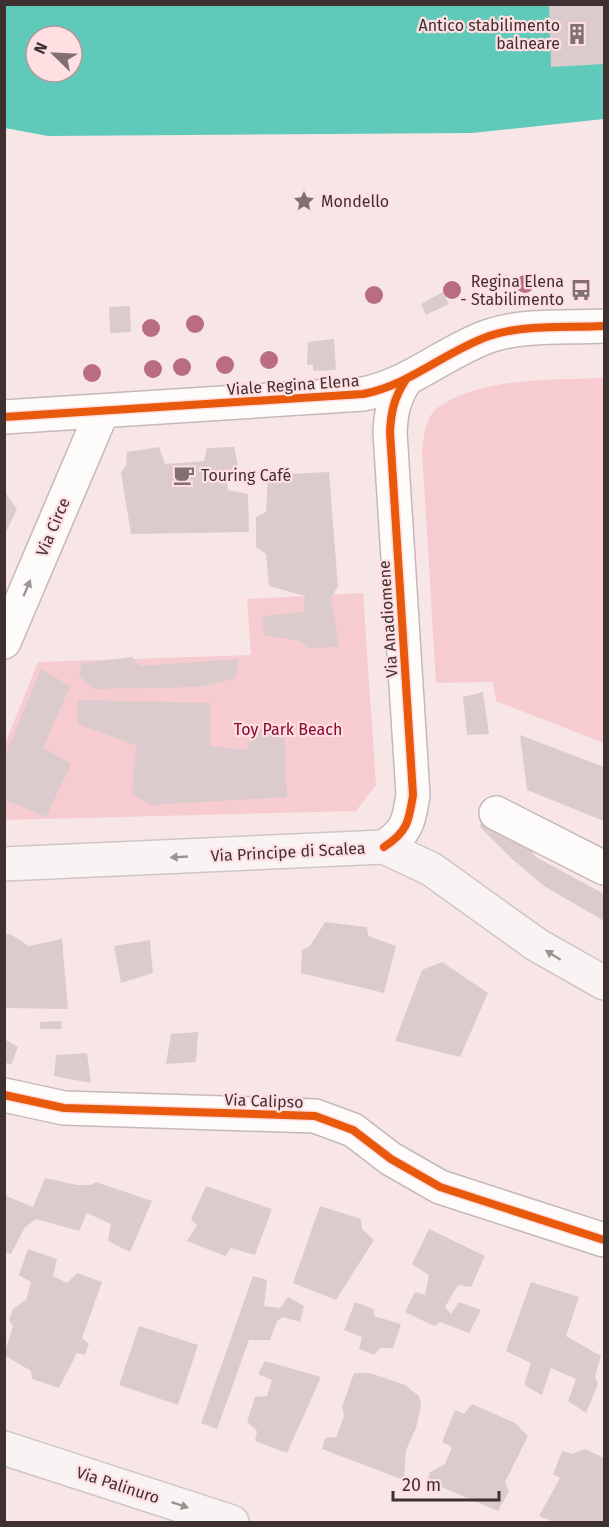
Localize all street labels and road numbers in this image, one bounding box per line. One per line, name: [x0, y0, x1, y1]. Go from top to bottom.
street label: Viale Regina Elena: [226, 371, 360, 399]
street label: Via Circe: [32, 495, 74, 559]
street label: Via Anadiomene: [374, 560, 402, 678]
street label: Via Principe di Scalea: [210, 838, 366, 866]
street label: Via Calipso: [224, 1090, 304, 1112]
street label: Via Palinuro: [74, 1463, 162, 1507]

